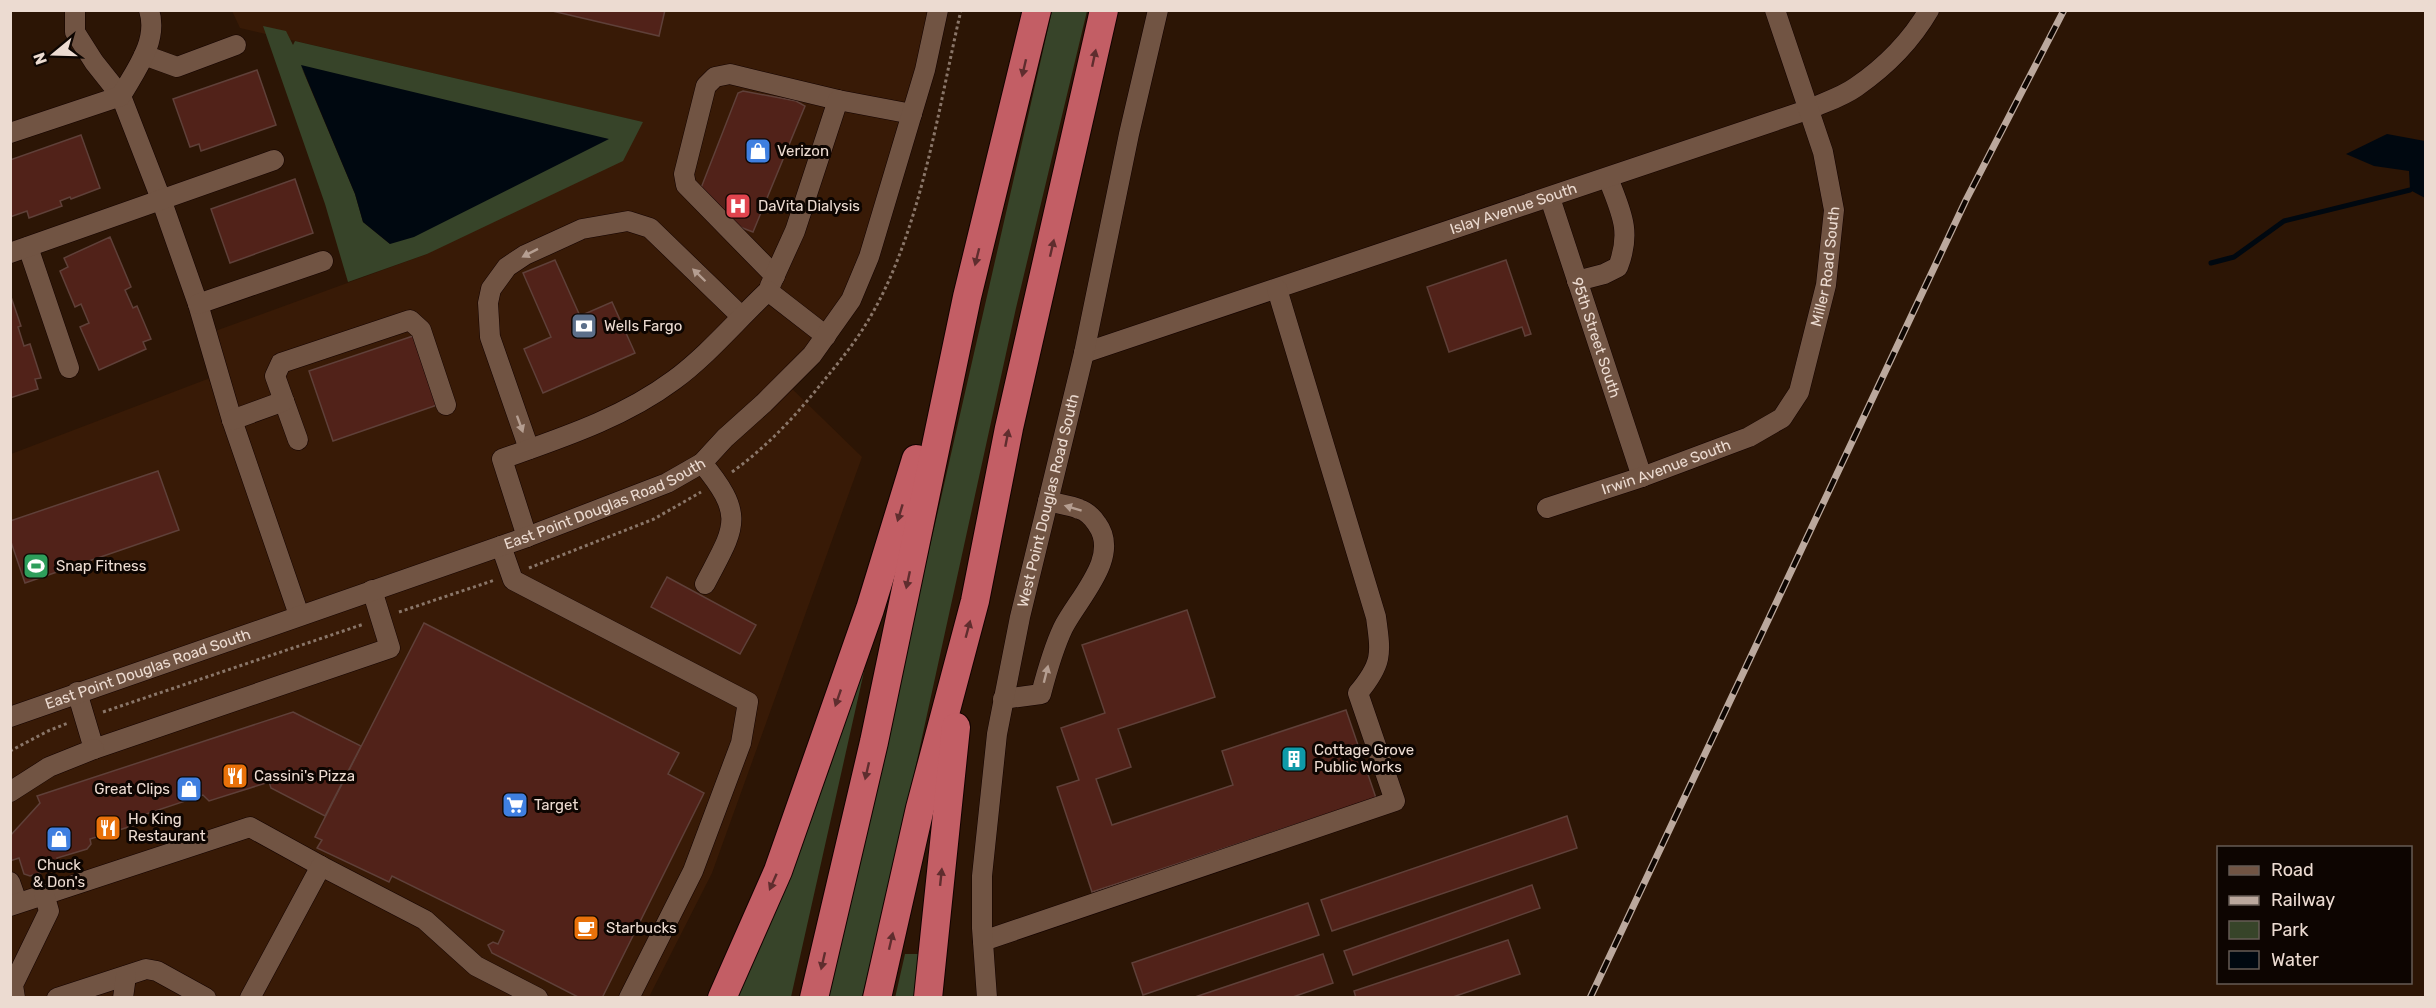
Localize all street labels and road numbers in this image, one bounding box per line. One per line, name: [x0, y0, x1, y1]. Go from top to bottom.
street label: Islay Avenue South: [1448, 179, 1579, 238]
street label: Miller Road South: [1807, 205, 1843, 328]
street label: 95th Street South: [1568, 275, 1624, 400]
street label: West Point Douglas Road South: [1014, 392, 1083, 609]
street label: Irwin Avenue South: [1599, 436, 1733, 499]
street label: East Point Douglas Road South: [502, 454, 709, 553]
street label: East Point Douglas Road South: [43, 625, 253, 713]

